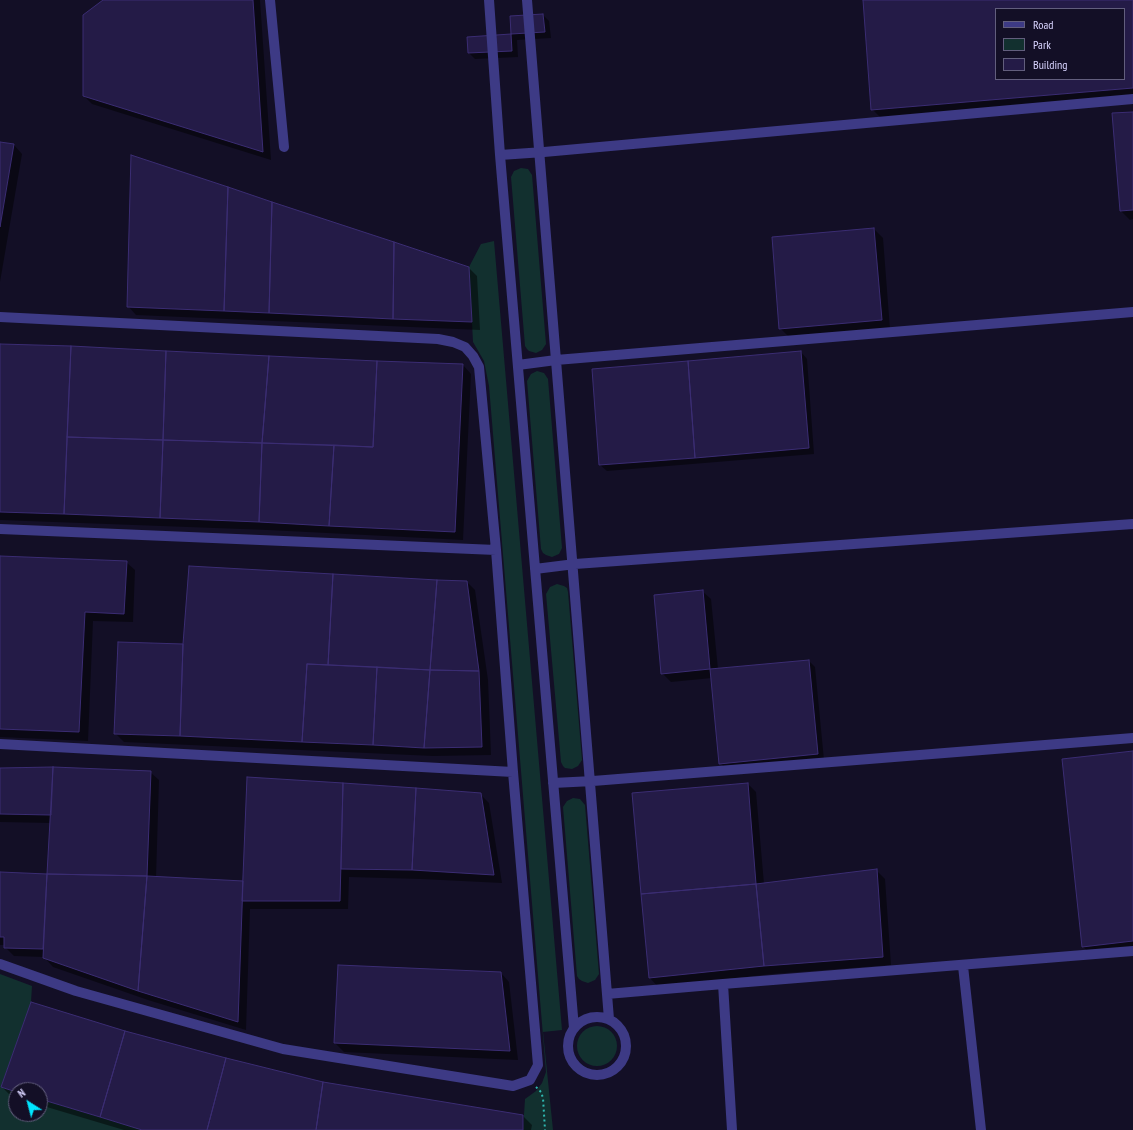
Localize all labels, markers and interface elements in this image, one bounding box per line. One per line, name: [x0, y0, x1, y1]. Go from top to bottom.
legend: [995, 8, 1125, 80]
text: Road: [1033, 17, 1053, 32]
text: Park: [1033, 37, 1051, 52]
text: Building: [1033, 57, 1068, 72]
north arrow: [8, 1082, 48, 1122]
text: N: [15, 1086, 28, 1101]

